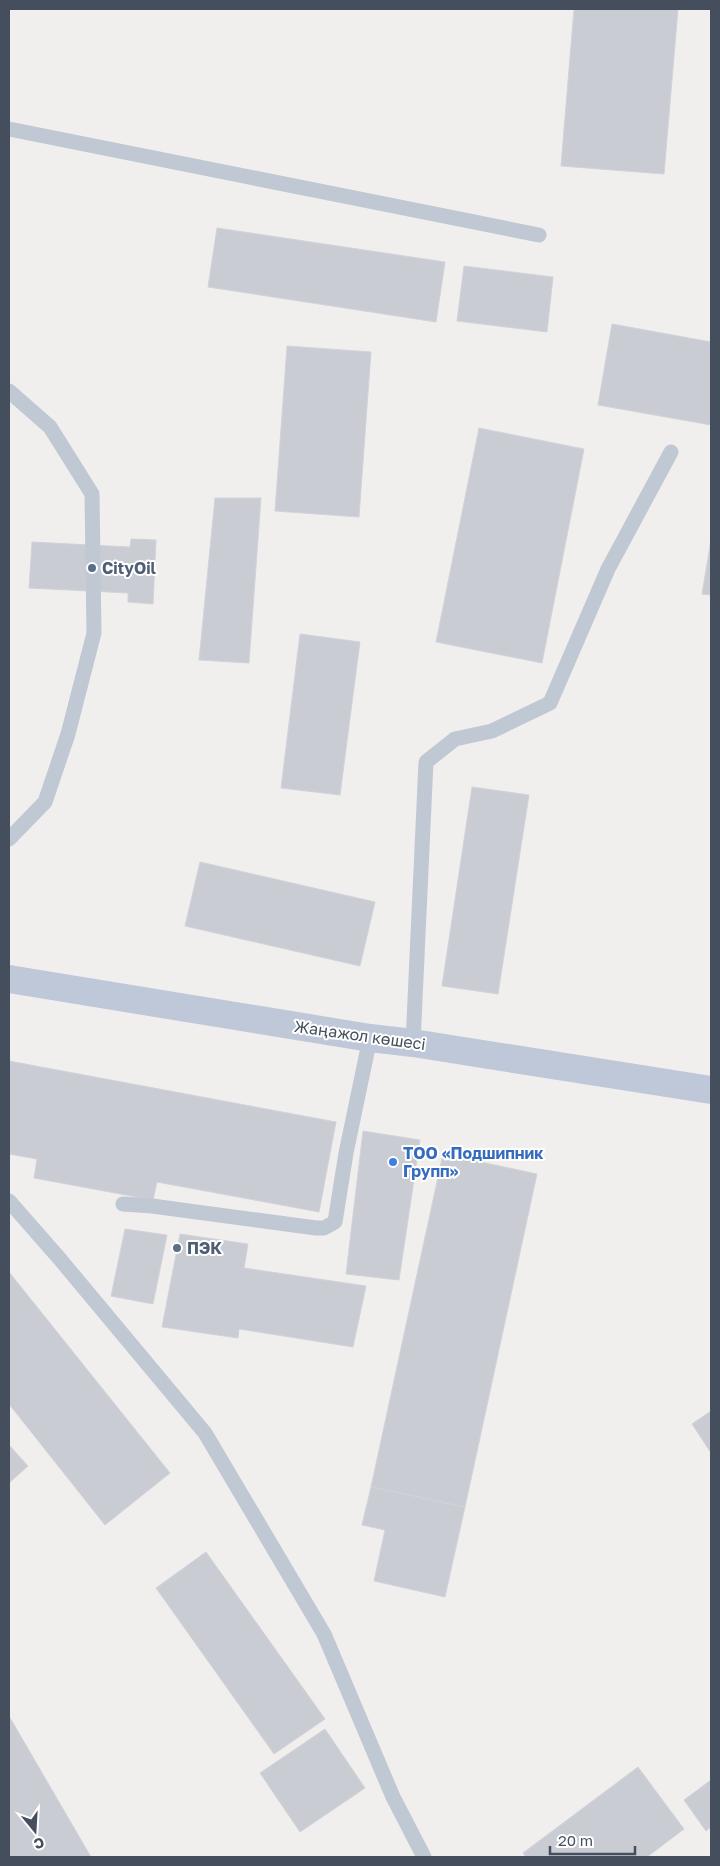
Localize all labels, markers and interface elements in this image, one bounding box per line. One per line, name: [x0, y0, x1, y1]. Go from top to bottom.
place label: CityOil: [102, 558, 157, 578]
marker: CityOil: [86, 562, 98, 574]
street label: Жаңажол көшесі: [293, 1016, 427, 1054]
place label: ТОО «Подшипник Групп»: [403, 1143, 544, 1181]
marker: ТОО «Подшипник Групп»: [387, 1156, 399, 1168]
place label: ПЭК: [187, 1238, 222, 1258]
marker: ПЭК: [171, 1242, 183, 1254]
north arrow: [10, 1806, 60, 1856]
scale bar: [550, 1824, 635, 1856]
text: 20 m: [558, 1831, 593, 1849]
text: С: [32, 1834, 47, 1853]

